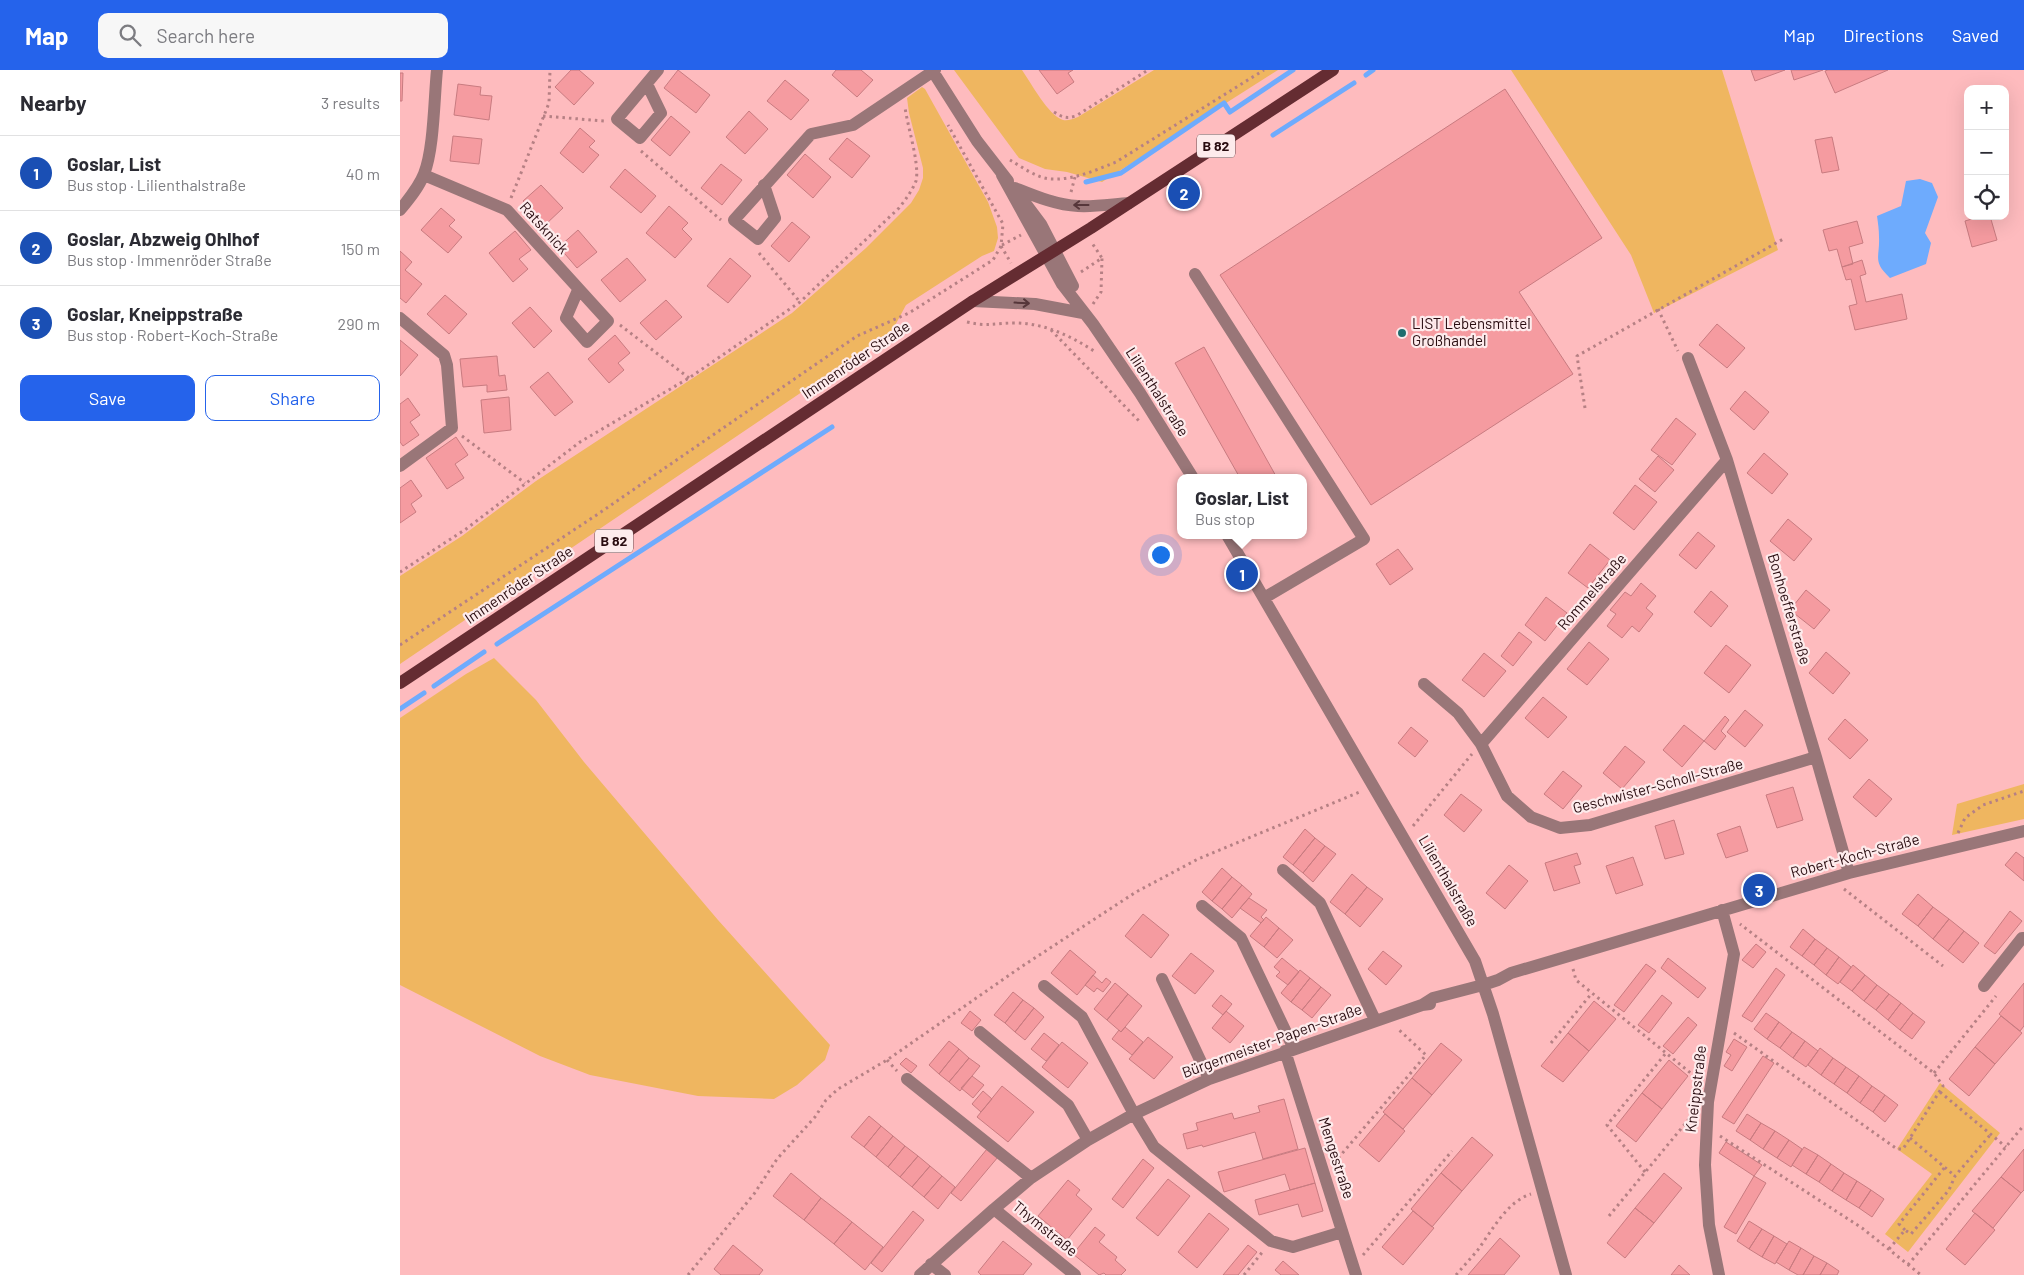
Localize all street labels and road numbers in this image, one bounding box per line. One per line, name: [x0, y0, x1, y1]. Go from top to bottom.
road number: B 82: [1197, 134, 1235, 158]
street label: Ratsknick: [517, 197, 573, 258]
street label: Immenröder Straße: [798, 316, 913, 402]
street label: Lilienthalstraße: [1122, 344, 1193, 439]
road number: B 82: [595, 530, 633, 552]
street label: Immenröder Straße: [461, 541, 576, 627]
street label: Rommelstraße: [1553, 549, 1629, 633]
street label: Bonhoefferstraße: [1765, 551, 1815, 666]
street label: Geschwister-Scholl-Straße: [1571, 754, 1745, 816]
street label: Robert-Koch-Straße: [1788, 829, 1921, 881]
street label: Lilienthalstraße: [1415, 832, 1482, 929]
street label: Bürgermeister-Papen-Straße: [1179, 999, 1364, 1081]
street label: Kneippstraße: [1681, 1044, 1709, 1133]
street label: Mengestraße: [1315, 1115, 1359, 1201]
street label: Thymstraße: [1010, 1197, 1082, 1260]

